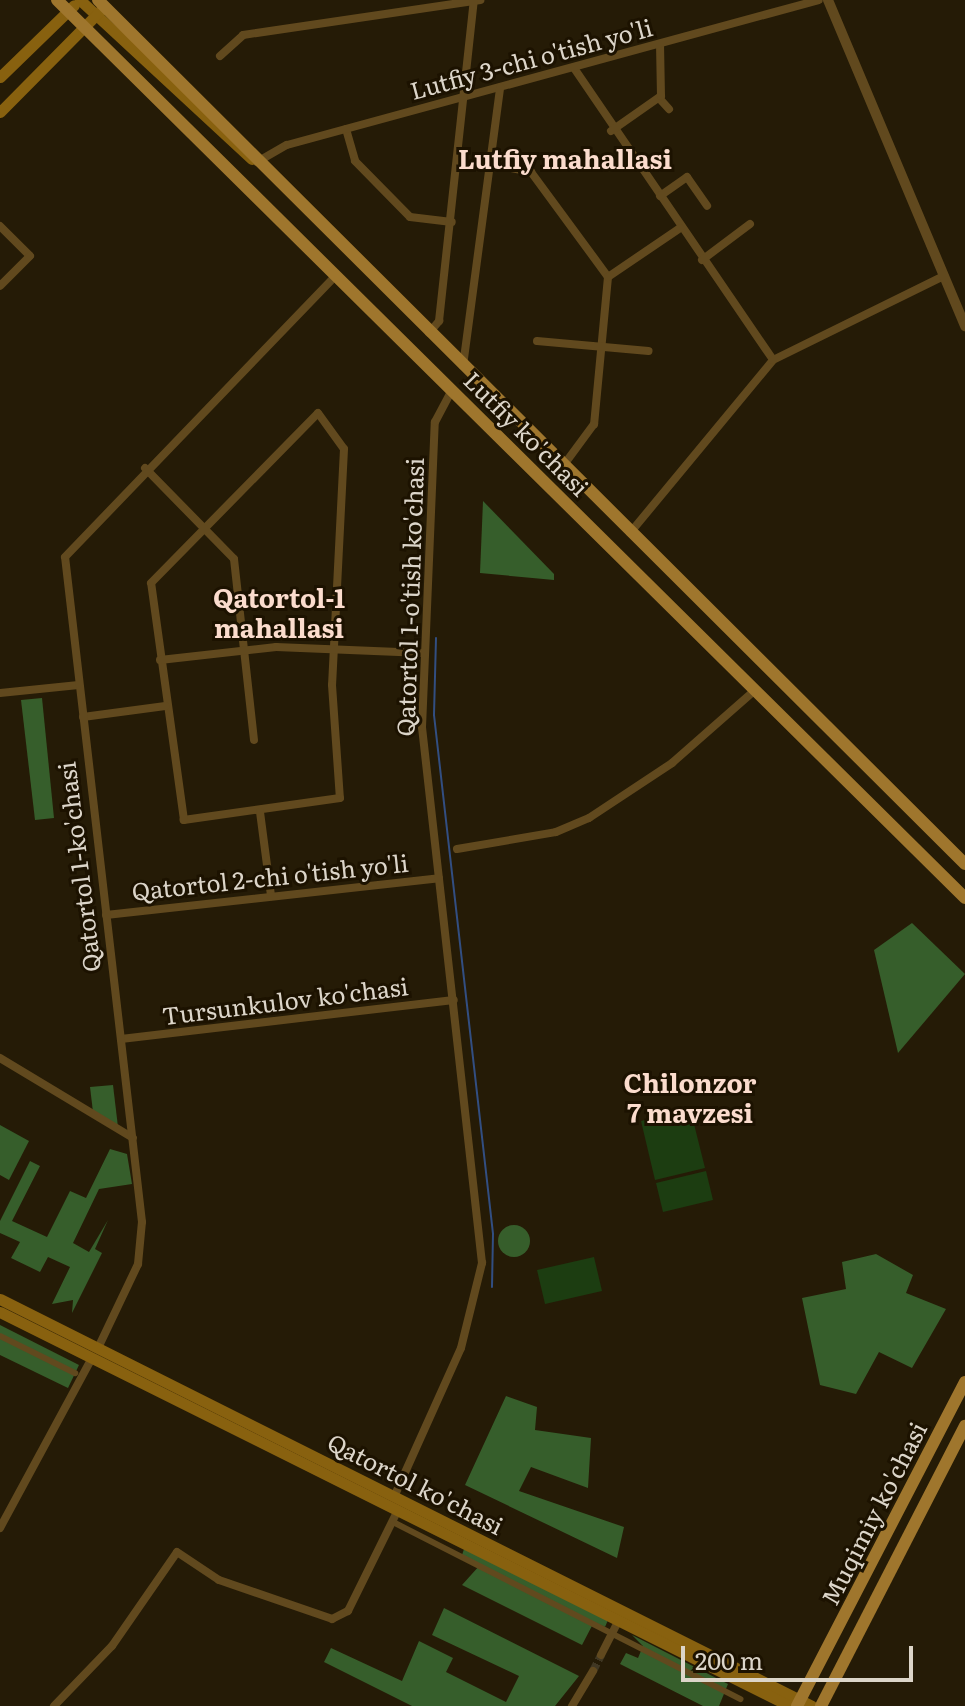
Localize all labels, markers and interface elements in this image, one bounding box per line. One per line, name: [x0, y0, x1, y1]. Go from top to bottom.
street label: Lutfiy 3-chi o'tish yo'li: [407, 12, 655, 104]
district label: Lutfiy mahallasi: [458, 142, 672, 174]
street label: Lutfiy ko'chasi: [459, 365, 595, 501]
street label: Qatortol 1-o'tish ko'chasi: [390, 457, 428, 737]
district label: Qatortol-1 mahallasi: [213, 581, 345, 642]
street label: Qatortol 1-ko'chasi: [51, 760, 105, 974]
street label: Qatortol 2-chi o'tish yo'li: [130, 847, 410, 905]
street label: Tursunkulov ko'chasi: [160, 971, 410, 1029]
district label: Chilonzor 7 mavzesi: [624, 1066, 756, 1128]
street label: Muqimiy ko'chasi: [814, 1417, 932, 1609]
street label: Qatortol ko'chasi: [323, 1426, 509, 1540]
scale bar: [685, 1630, 917, 1680]
text: 200 m: [695, 1642, 763, 1677]

